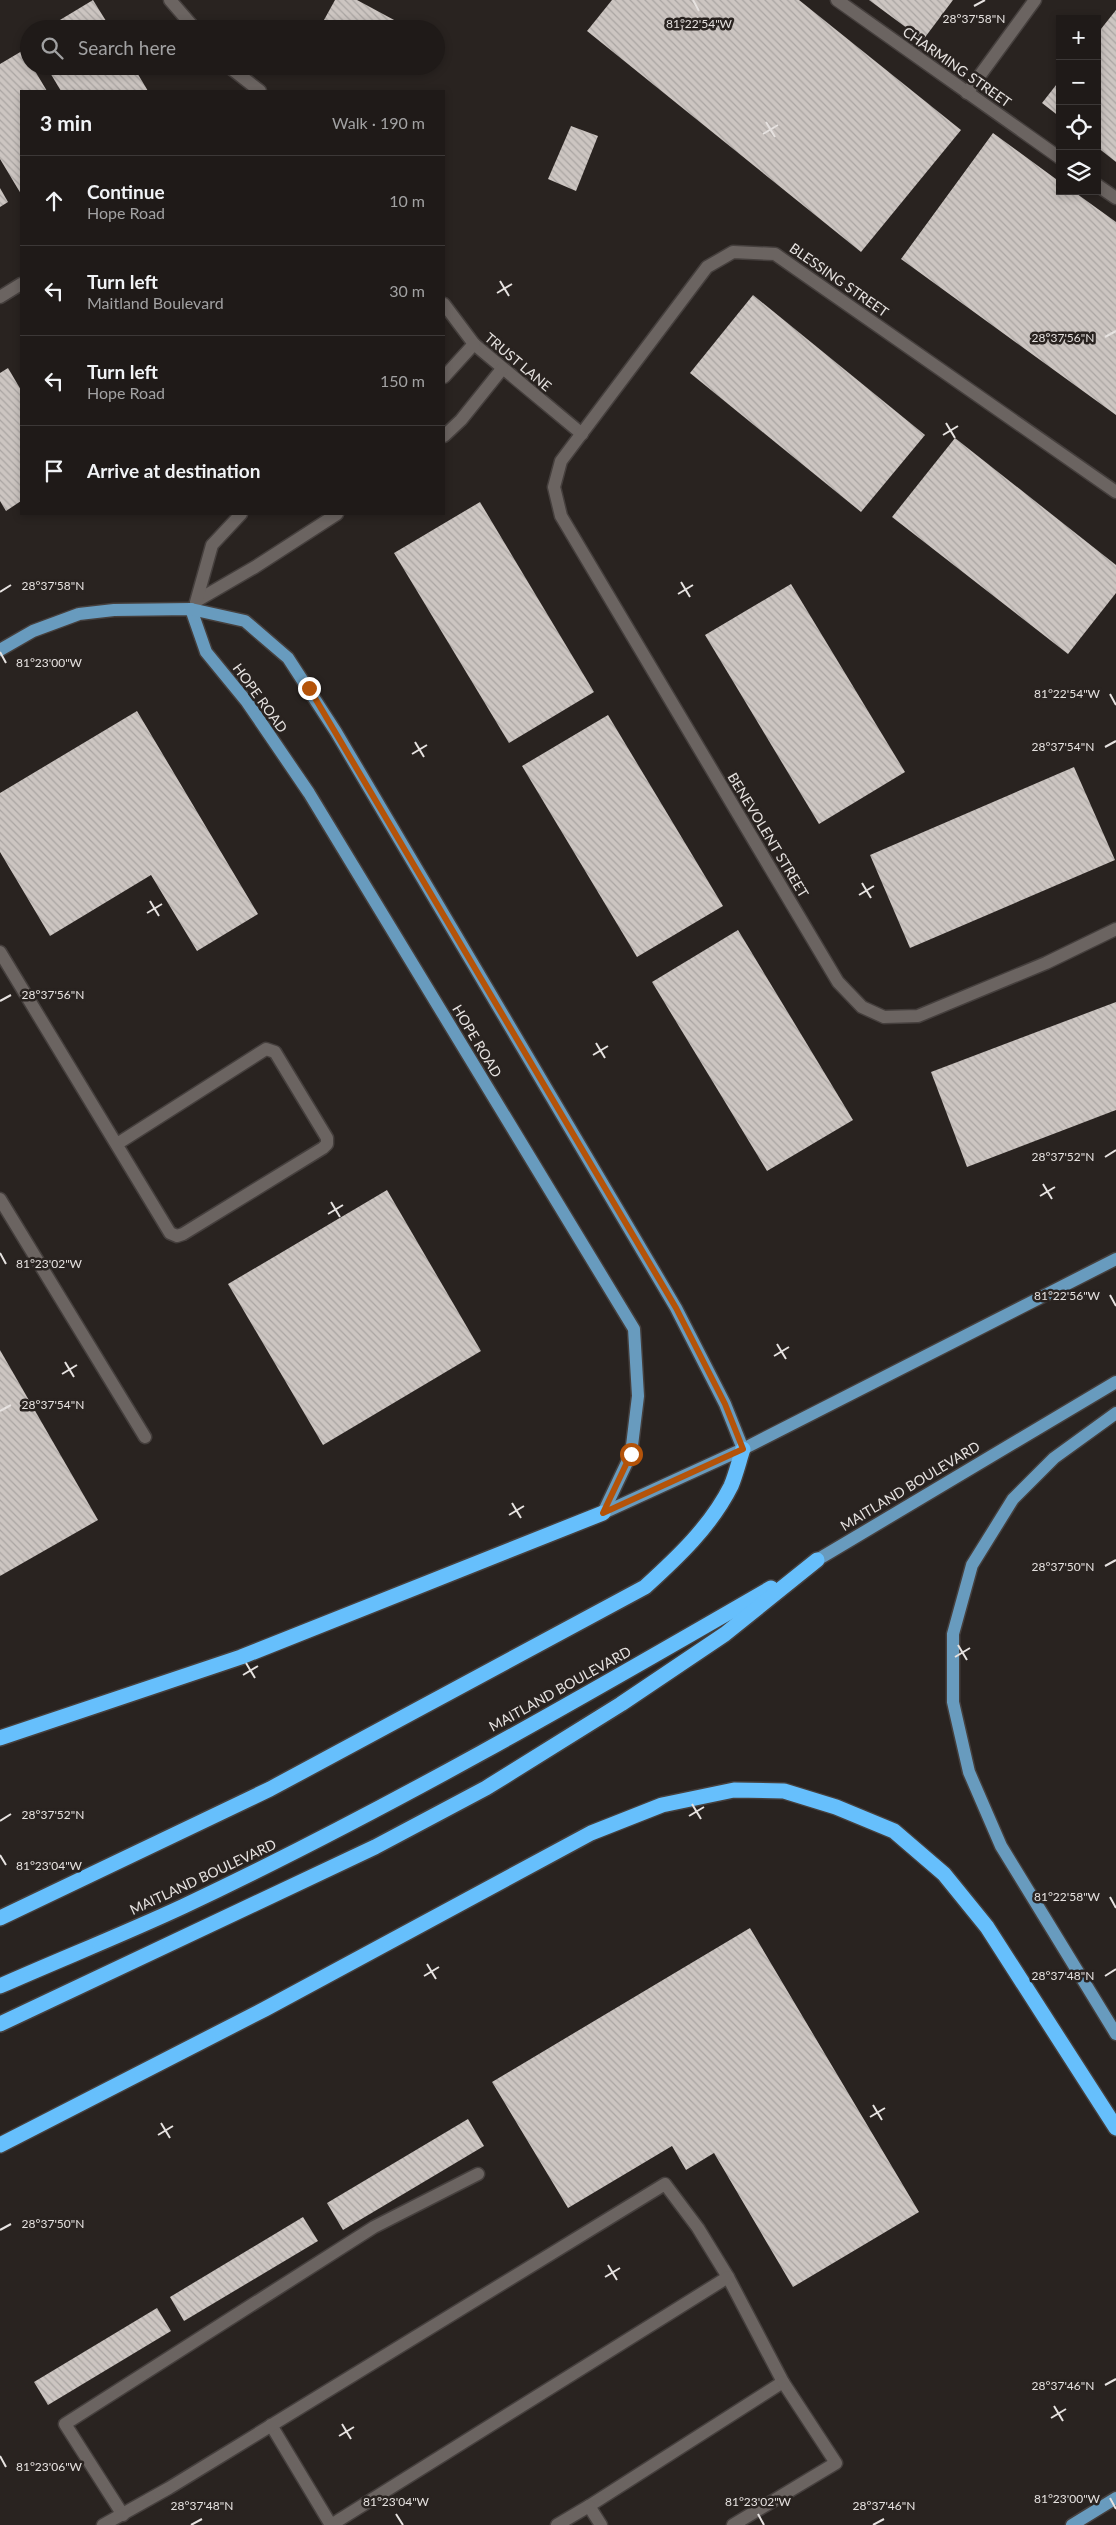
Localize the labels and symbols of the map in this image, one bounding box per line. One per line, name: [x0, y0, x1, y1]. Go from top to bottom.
text: 28°37'58"N: [943, 11, 1005, 26]
text: 81°22'54"W: [666, 16, 733, 31]
street label: CHARMING STREET: [900, 23, 1016, 111]
street label: BLESSING STREET: [786, 239, 893, 321]
street label: TRUST LANE: [482, 329, 555, 394]
text: 28°37'56"N: [1032, 330, 1094, 345]
text: 28°37'58"N: [22, 578, 84, 593]
text: 81°23'00"W: [16, 655, 83, 670]
street label: HOPE ROAD: [230, 660, 291, 736]
route end: [298, 677, 321, 700]
text: 81°22'54"W: [1034, 686, 1101, 701]
text: 28°37'54"N: [1032, 739, 1094, 754]
street label: BENEVOLENT STREET: [724, 769, 813, 901]
text: 28°37'56"N: [22, 987, 84, 1002]
street label: HOPE ROAD: [449, 1001, 506, 1080]
text: 28°37'52"N: [1032, 1149, 1094, 1164]
text: 81°23'02"W: [16, 1256, 83, 1271]
text: 81°22'56"W: [1034, 1288, 1101, 1303]
text: 28°37'54"N: [22, 1397, 84, 1412]
street label: MAITLAND BOULEVARD: [837, 1437, 983, 1534]
route start: [620, 1443, 643, 1466]
text: 28°37'50"N: [1032, 1559, 1094, 1574]
street label: MAITLAND BOULEVARD: [486, 1642, 634, 1735]
text: 28°37'52"N: [22, 1807, 84, 1822]
street label: MAITLAND BOULEVARD: [127, 1835, 279, 1918]
text: 81°23'04"W: [16, 1858, 83, 1873]
text: 81°22'58"W: [1034, 1889, 1101, 1904]
text: 28°37'48"N: [1032, 1968, 1094, 1983]
text: 28°37'50"N: [22, 2216, 84, 2231]
text: 28°37'46"N: [1032, 2378, 1094, 2393]
text: 81°23'06"W: [16, 2459, 83, 2474]
text: 81°23'00"W: [1034, 2491, 1101, 2506]
text: 81°23'04"W: [363, 2494, 430, 2509]
text: 81°23'02"W: [725, 2494, 792, 2509]
text: 28°37'48"N: [171, 2498, 233, 2513]
text: 28°37'46"N: [853, 2498, 915, 2513]

